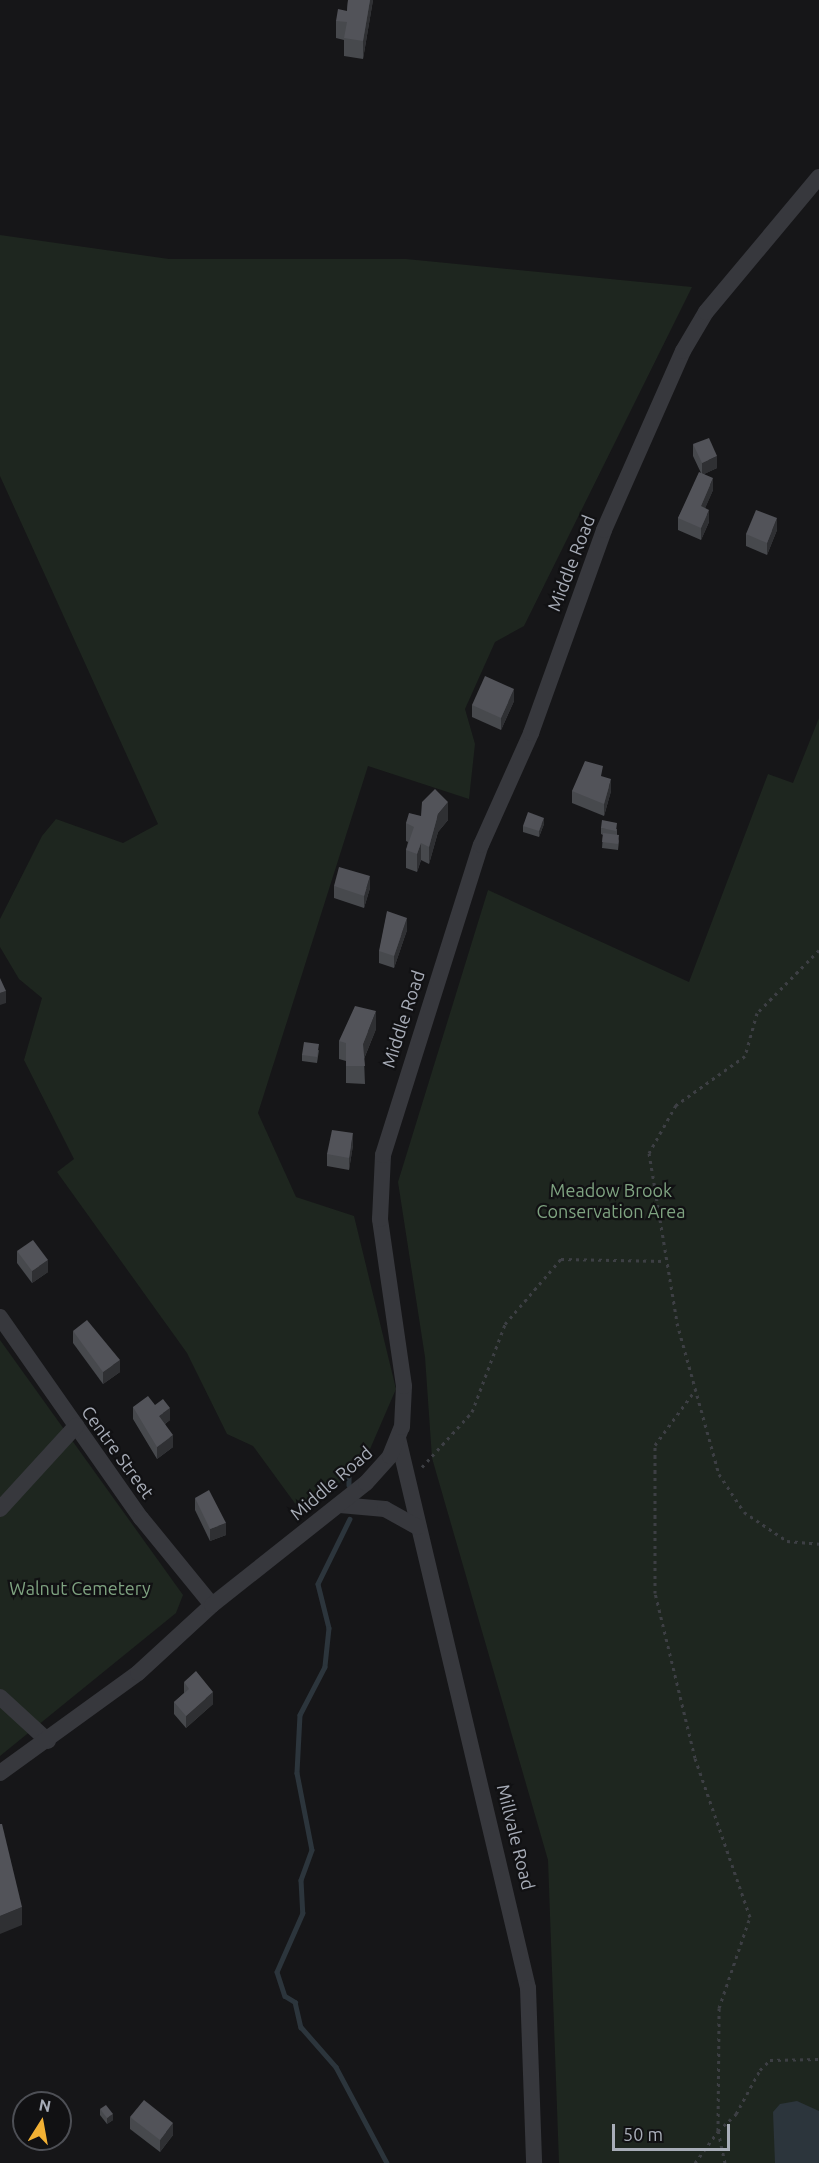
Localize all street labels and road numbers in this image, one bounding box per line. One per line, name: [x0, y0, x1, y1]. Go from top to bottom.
street label: Middle Road: [543, 512, 599, 614]
street label: Middle Road: [377, 967, 429, 1071]
street label: Centre Street: [77, 1401, 159, 1503]
street label: Middle Road: [286, 1442, 376, 1524]
street label: Millvale Road: [492, 1782, 540, 1892]

